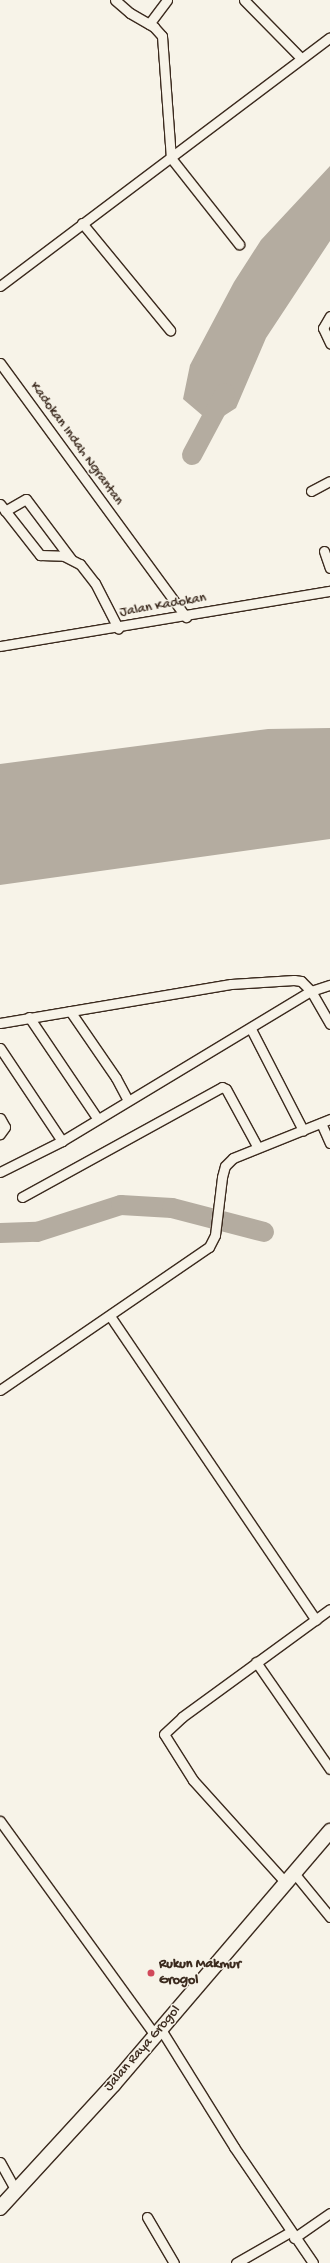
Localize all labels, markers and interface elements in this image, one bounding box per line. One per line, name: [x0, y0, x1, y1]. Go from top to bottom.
street label: Kadokan Indah Ngrantan: [26, 379, 126, 509]
street label: Jalan Kadokan: [118, 590, 208, 622]
place label: Rukun Makmur Grogol: [159, 1957, 241, 1990]
marker: Rukun Makmur Grogol: [146, 1968, 156, 1978]
street label: Jalan Raya Grogol: [101, 2003, 185, 2095]

